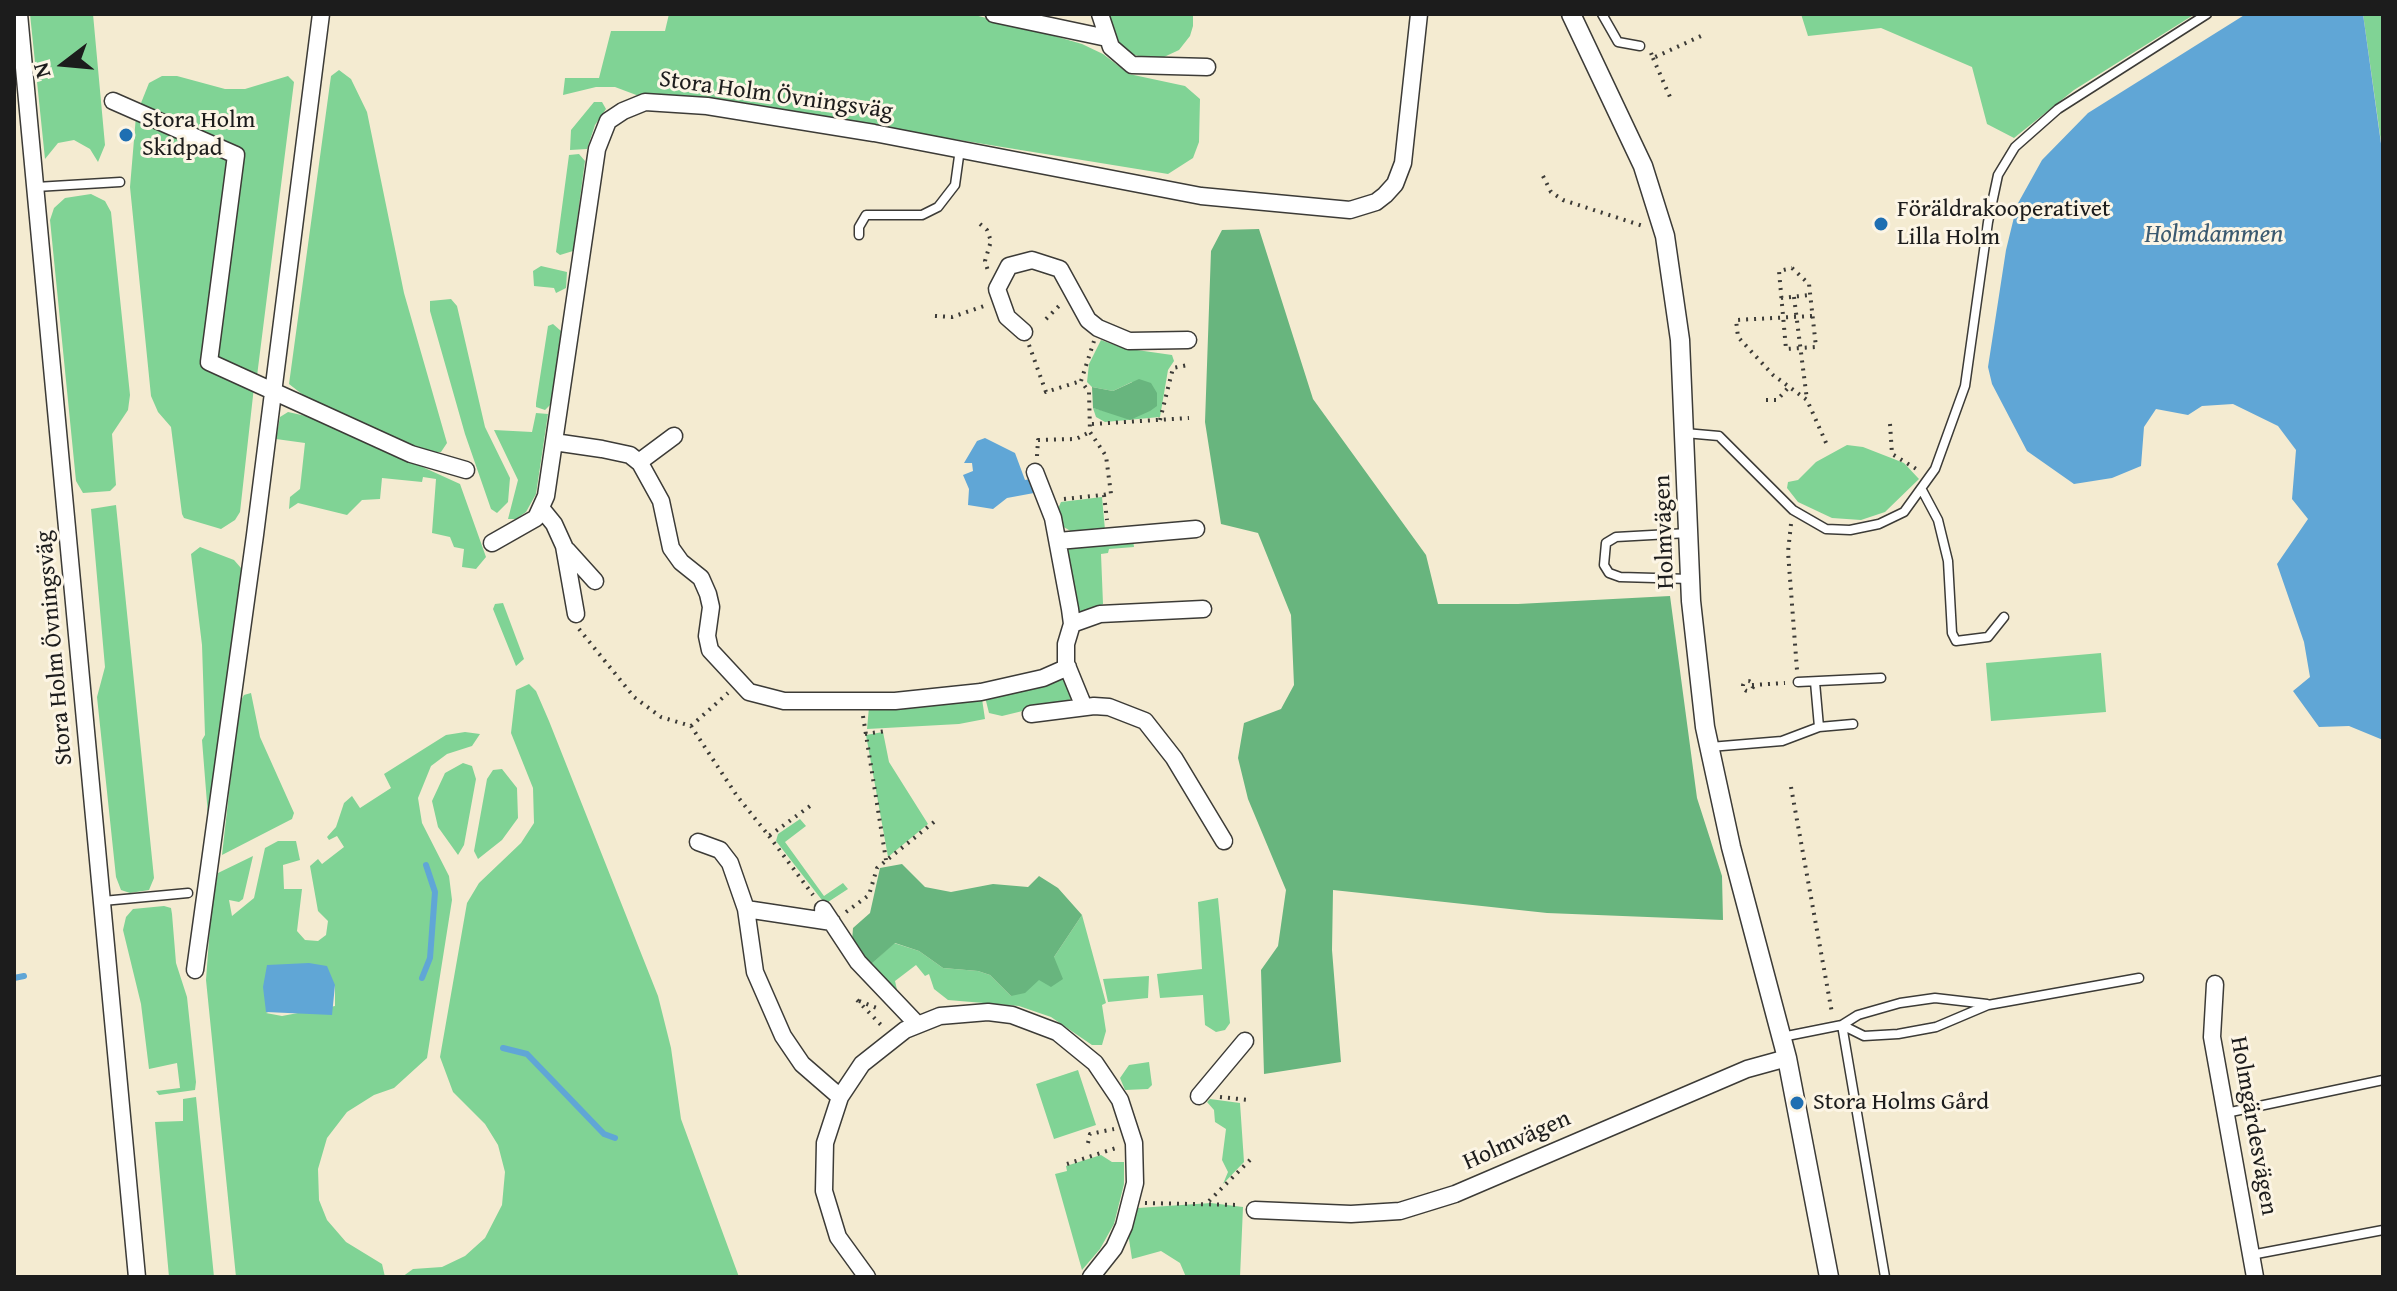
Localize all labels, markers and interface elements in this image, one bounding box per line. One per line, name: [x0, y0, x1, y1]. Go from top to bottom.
north arrow: [24, 24, 104, 104]
text: N: [24, 59, 58, 82]
street label: Stora Holm Övningsväg: [657, 65, 895, 127]
place label: Stora Holm Skidpad: [142, 107, 255, 163]
marker: Stora Holm Skidpad: [117, 126, 135, 144]
place label: Föräldrakooperativet Lilla Holm: [1897, 196, 2110, 252]
marker: Föräldrakooperativet Lilla Holm: [1872, 215, 1890, 233]
water label: Holmdammen: [2145, 219, 2283, 251]
street label: Holmvägen: [1649, 474, 1681, 590]
street label: Stora Holm Övningsväg: [30, 529, 80, 767]
street label: Holmgärdesvägen: [2223, 1034, 2283, 1218]
place label: Stora Holms Gård: [1813, 1089, 1989, 1117]
marker: Stora Holms Gård: [1788, 1094, 1806, 1112]
street label: Holmvägen: [1459, 1105, 1575, 1177]

